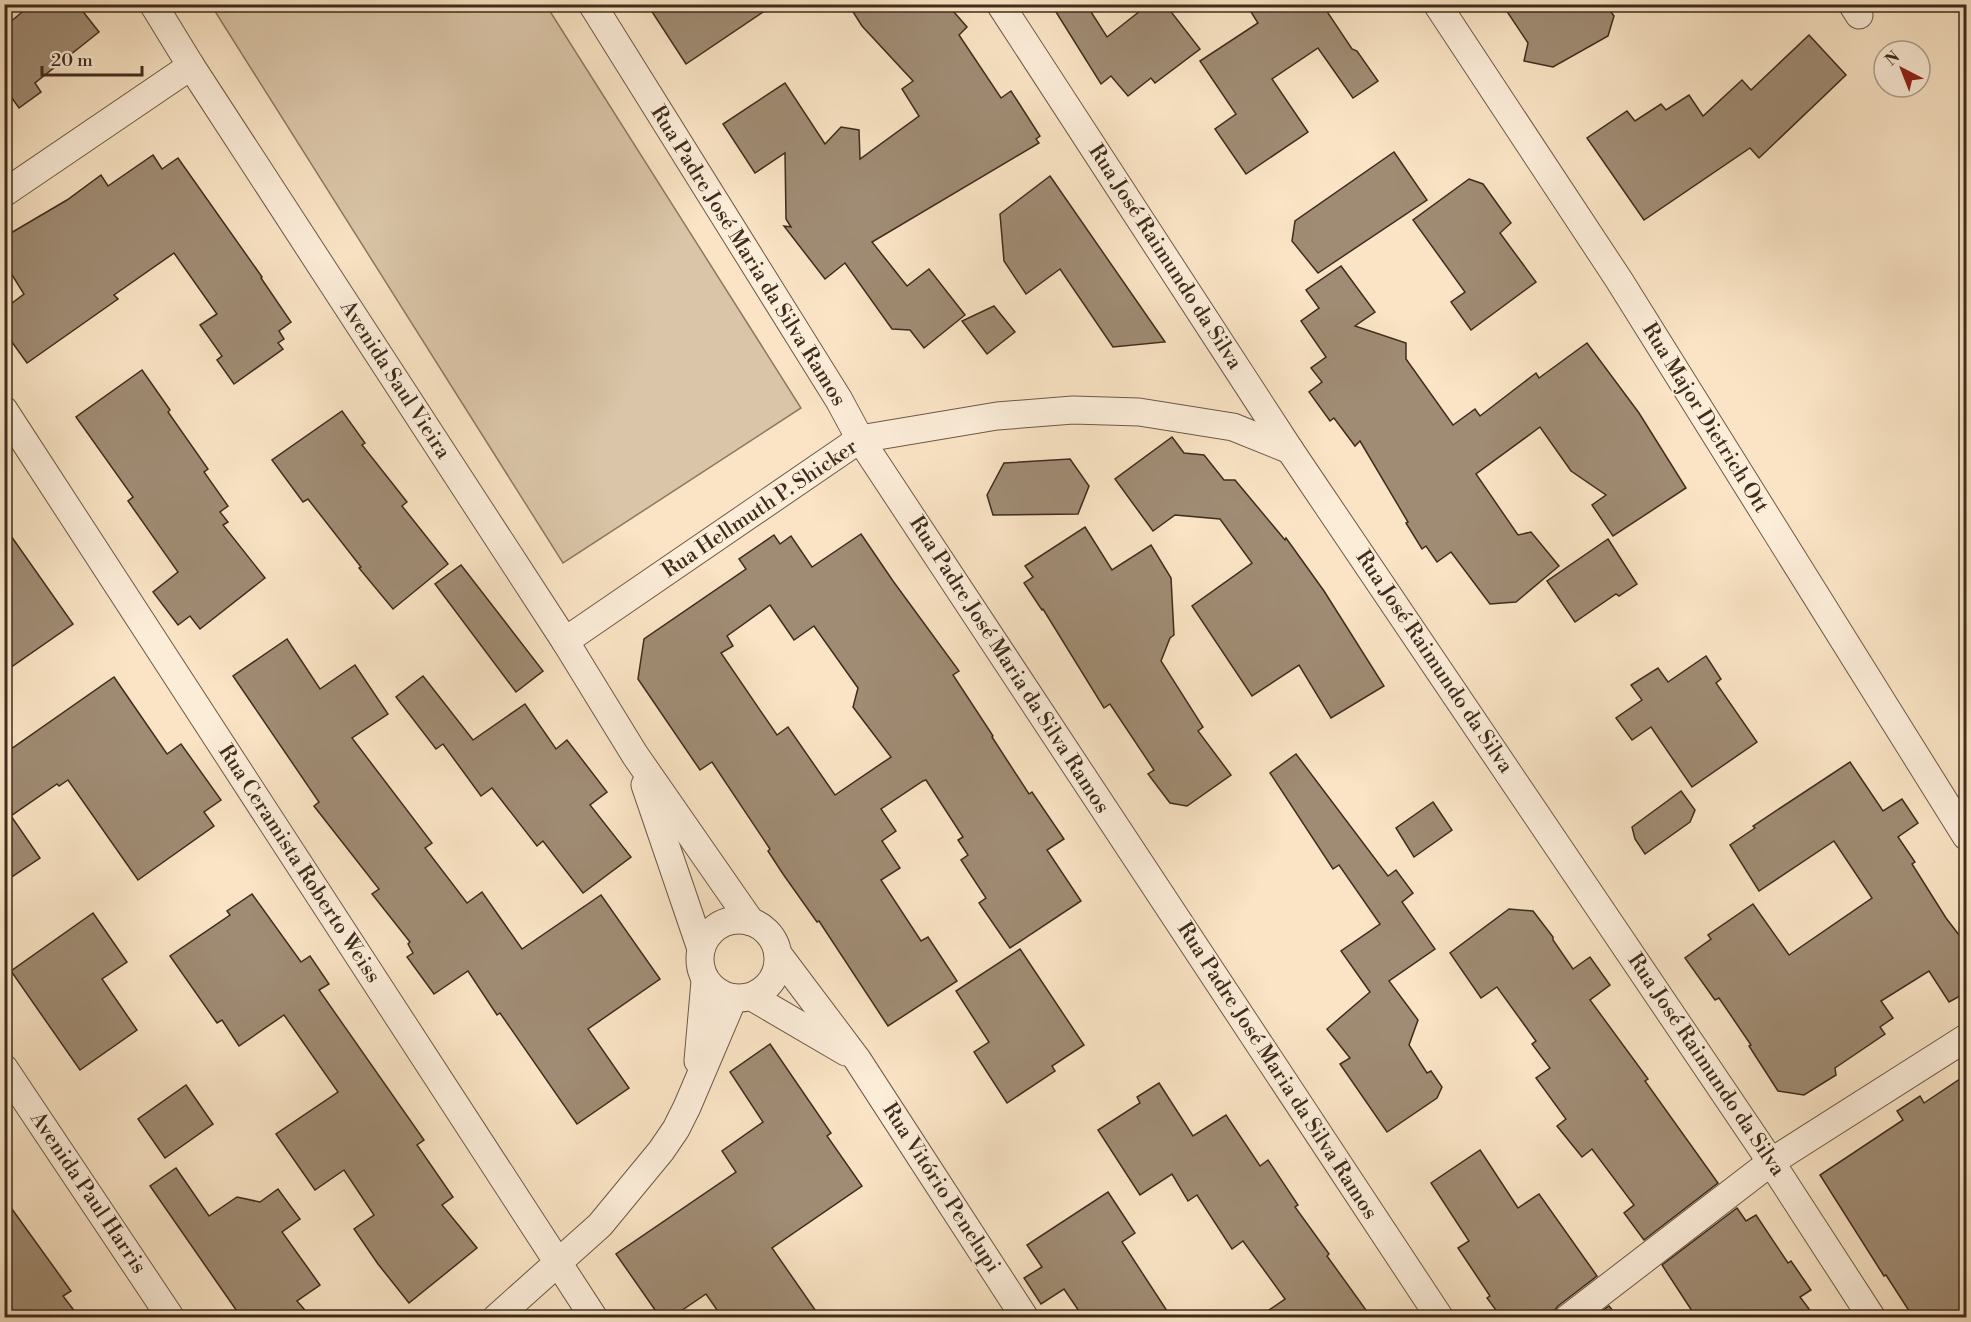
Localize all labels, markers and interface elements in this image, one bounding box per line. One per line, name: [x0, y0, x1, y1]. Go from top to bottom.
scale bar: [42, 39, 142, 77]
north arrow: [1872, 39, 1932, 99]
text: N: [1881, 47, 1904, 70]
text: 20 m: [51, 49, 93, 72]
street label: Rua Padre José Maria da Silva Ramos: [644, 101, 852, 411]
street label: Rua José Raimundo da Silva: [1082, 140, 1248, 375]
street label: Avenida Saul Vieira: [334, 295, 456, 464]
street label: Rua Major Dietrich Ott: [1636, 318, 1774, 518]
street label: Rua Hellmuth P. Shicker: [657, 434, 863, 584]
street label: Rua Padre José Maria da Silva Ramos: [903, 511, 1115, 819]
street label: Rua José Raimundo da Silva: [1350, 546, 1519, 779]
street label: Rua Ceramista Roberto Weiss: [212, 740, 386, 988]
street label: Rua Padre José Maria da Silva Ramos: [1171, 917, 1383, 1225]
street label: Rua José Raimundo da Silva: [1622, 949, 1791, 1182]
street label: Rua Vitório Penelupi: [876, 1098, 1006, 1278]
street label: Avenida Paul Harris: [24, 1106, 152, 1279]

